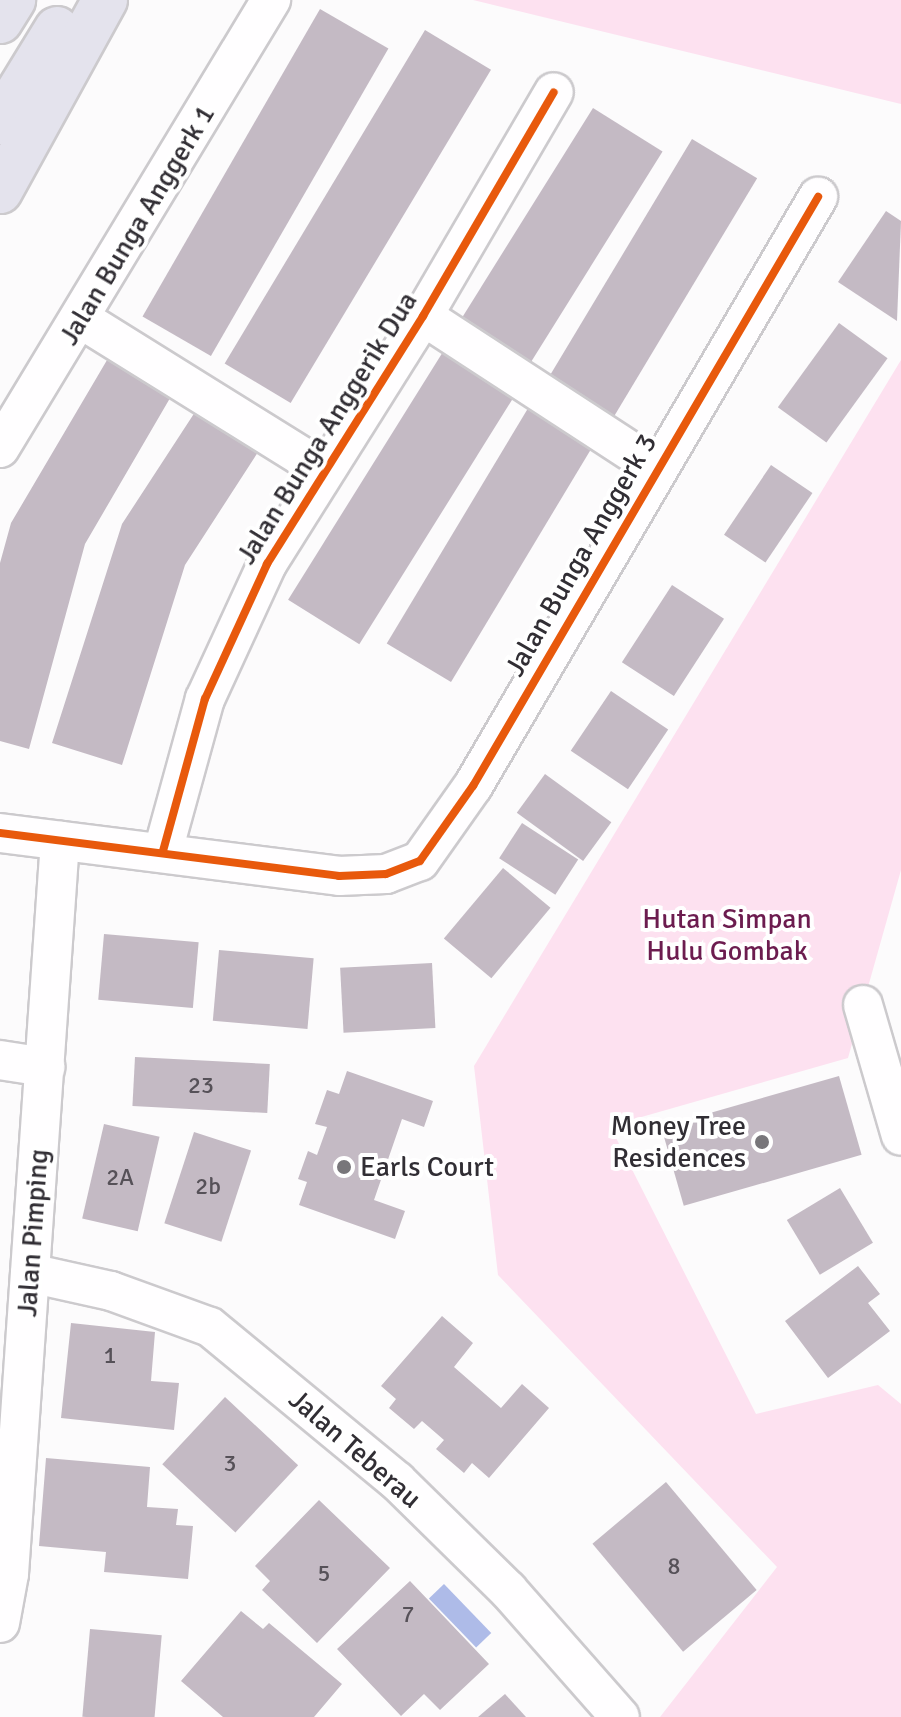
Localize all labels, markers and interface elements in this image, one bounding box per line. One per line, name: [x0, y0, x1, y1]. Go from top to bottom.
street label: Jalan Bunga Anggerk 1: [52, 99, 222, 351]
street label: Jalan Bunga Anggerik Dua: [229, 286, 425, 570]
street label: Jalan Bunga Anggerk 3: [498, 428, 664, 682]
park label: Hutan Simpan Hulu Gombak: [642, 902, 812, 968]
house number: 23: [188, 1072, 214, 1100]
place label: Money Tree Residences: [610, 1109, 746, 1175]
marker: Money Tree Residences: [753, 1133, 771, 1151]
street label: Jalan Pimping: [10, 1148, 56, 1318]
place label: Earls Court: [360, 1150, 494, 1184]
marker: Earls Court: [335, 1158, 353, 1176]
house number: 2A: [106, 1164, 134, 1192]
house number: 2b: [195, 1173, 221, 1201]
house number: 1: [104, 1342, 116, 1370]
street label: Jalan Teberau: [282, 1383, 428, 1515]
house number: 3: [224, 1450, 236, 1478]
house number: 8: [668, 1553, 680, 1581]
house number: 5: [318, 1560, 330, 1588]
house number: 7: [402, 1601, 414, 1629]

